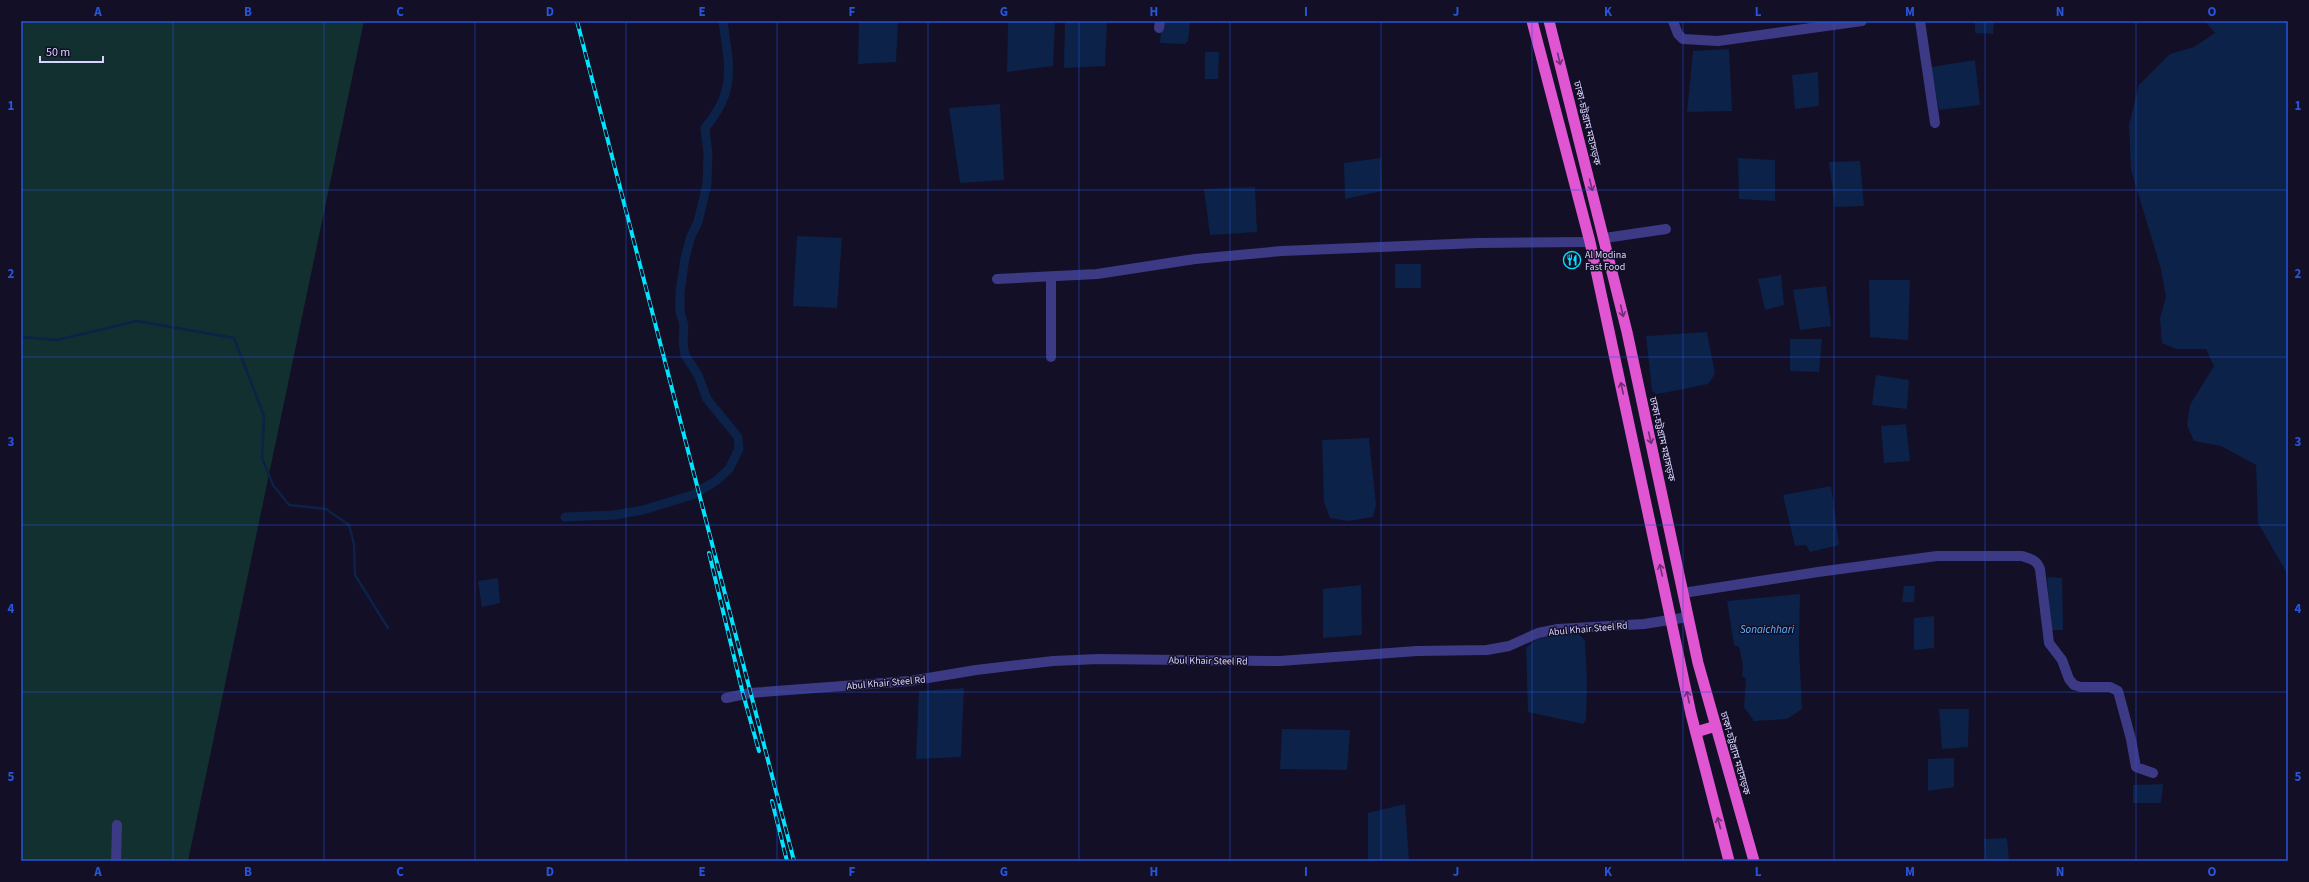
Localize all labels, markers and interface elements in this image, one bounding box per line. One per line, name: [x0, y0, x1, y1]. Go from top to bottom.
text: A: [93, 3, 102, 21]
text: B: [244, 3, 252, 21]
text: C: [396, 3, 404, 21]
text: D: [546, 3, 554, 21]
text: E: [698, 3, 706, 21]
text: F: [849, 3, 856, 21]
text: G: [1000, 3, 1008, 21]
text: H: [1150, 3, 1158, 21]
text: I: [1304, 3, 1308, 21]
text: J: [1453, 3, 1459, 21]
text: K: [1604, 3, 1613, 21]
text: L: [1755, 3, 1762, 21]
text: M: [1905, 3, 1915, 21]
text: N: [2056, 3, 2064, 21]
text: O: [2208, 3, 2217, 21]
scale bar: [40, 38, 103, 64]
text: 50 m: [46, 44, 70, 61]
one-way arrow: [1556, 52, 1563, 65]
street label: ঢাকা-চট্টগ্রাম মহাসড়ক: [1570, 79, 1604, 168]
text: 1: [8, 97, 15, 115]
text: 1: [2295, 97, 2302, 115]
one-way arrow: [1588, 178, 1596, 191]
place label: Al Modina Fast Food: [1585, 248, 1626, 274]
restaurant icon: Al Modina Fast Food: [1562, 250, 1582, 270]
text: 2: [8, 265, 15, 283]
text: 2: [2295, 265, 2302, 283]
one-way arrow: [1619, 304, 1627, 317]
one-way arrow: [1618, 382, 1626, 395]
street label: ঢাকা-চট্টগ্রাম মহাসড়ক: [1645, 395, 1679, 484]
one-way arrow: [1647, 431, 1655, 444]
text: 3: [8, 433, 15, 451]
text: 3: [2295, 433, 2302, 451]
one-way arrow: [1656, 564, 1664, 577]
text: 4: [8, 600, 15, 618]
text: 4: [2295, 600, 2302, 618]
street label: Abul Khair Steel Rd: [1548, 619, 1628, 639]
water label: Sonaichhari: [1740, 622, 1794, 637]
street label: Abul Khair Steel Rd: [1168, 653, 1248, 669]
street label: Abul Khair Steel Rd: [846, 673, 926, 693]
one-way arrow: [1684, 691, 1692, 704]
street label: ঢাকা-চট্টগ্রাম মহাসড়ক: [1716, 709, 1754, 798]
text: 5: [8, 768, 15, 786]
text: 5: [2295, 768, 2302, 786]
one-way arrow: [1715, 817, 1722, 830]
text: A: [93, 863, 102, 881]
text: B: [244, 863, 252, 881]
text: C: [396, 863, 404, 881]
text: D: [546, 863, 554, 881]
text: E: [698, 863, 706, 881]
text: F: [849, 863, 856, 881]
text: G: [1000, 863, 1008, 881]
text: H: [1150, 863, 1158, 881]
text: I: [1304, 863, 1308, 881]
text: J: [1453, 863, 1459, 881]
text: K: [1604, 863, 1613, 881]
text: L: [1755, 863, 1762, 881]
text: M: [1905, 863, 1915, 881]
text: N: [2056, 863, 2064, 881]
text: O: [2208, 863, 2217, 881]

